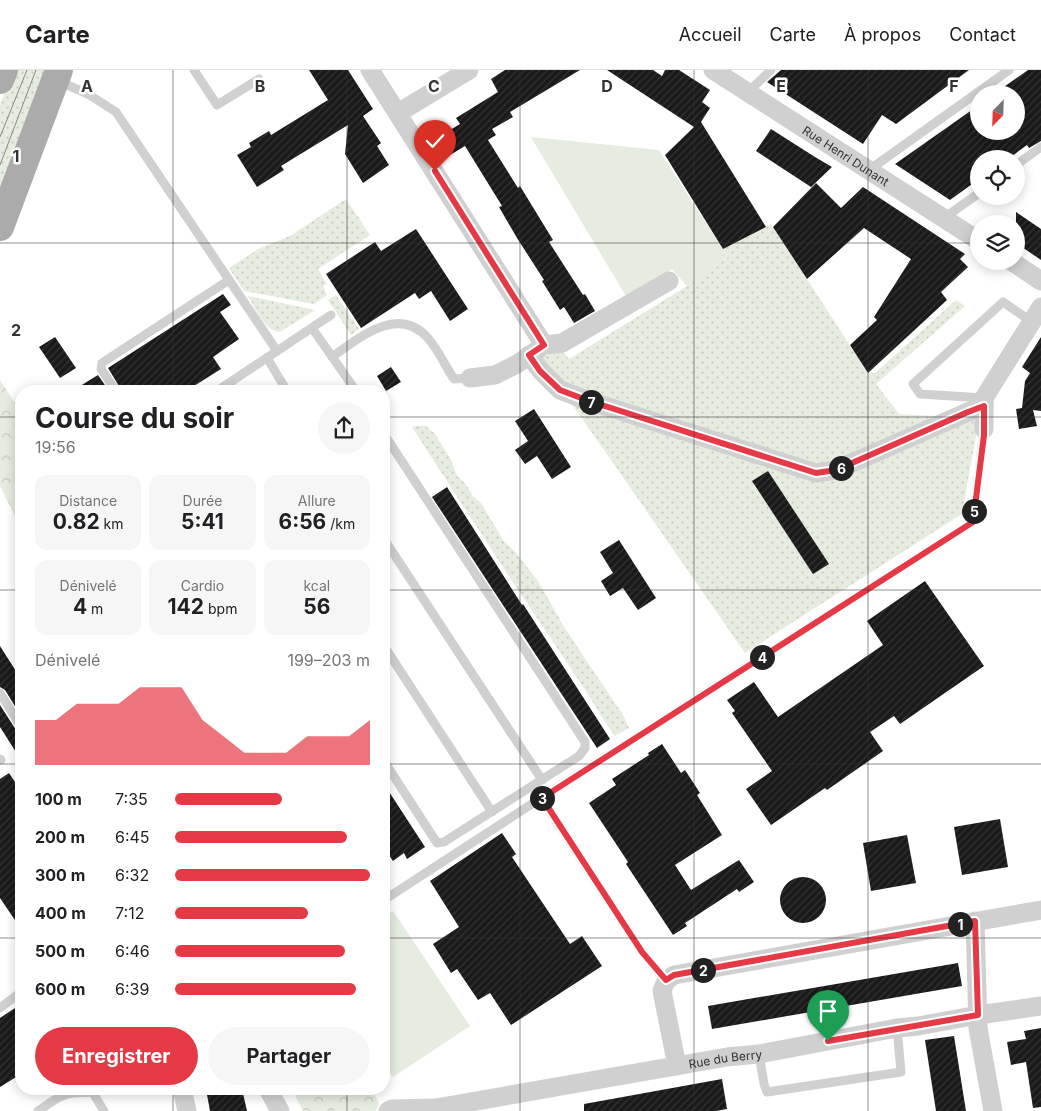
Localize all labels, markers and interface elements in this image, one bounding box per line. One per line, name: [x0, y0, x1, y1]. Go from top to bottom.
text: Carte: [25, 20, 90, 49]
text: Accueil: [679, 24, 742, 45]
text: Carte: [770, 24, 816, 45]
text: À propos: [844, 24, 921, 45]
text: Contact: [949, 24, 1016, 45]
text: A: [81, 76, 93, 96]
text: B: [255, 76, 265, 96]
text: C: [428, 76, 440, 96]
text: D: [601, 76, 613, 96]
text: E: [776, 76, 786, 96]
text: F: [949, 76, 959, 96]
north arrow: [970, 85, 1025, 140]
map controls: [970, 85, 1025, 270]
pin: [414, 120, 456, 171]
street label: Rue Henri Dunant: [800, 122, 892, 189]
icon: check: [421, 127, 449, 155]
text: 1: [13, 146, 19, 166]
button: locate: [970, 150, 1025, 205]
button: layers: [970, 215, 1025, 270]
text: 2: [11, 320, 21, 340]
pin: 7: [578, 390, 604, 414]
text: 7: [587, 394, 596, 411]
text: Course du soir: [35, 401, 234, 435]
button: share: [318, 402, 370, 454]
text: 19:56: [35, 437, 76, 457]
pin: 6: [828, 456, 854, 480]
text: 6: [837, 460, 846, 477]
text: Distance: [59, 492, 117, 509]
text: Durée: [183, 492, 222, 509]
text: Allure: [298, 492, 336, 509]
pin: 5: [962, 498, 986, 524]
text: 5: [970, 503, 979, 520]
text: 0.82: [53, 509, 100, 534]
text: 5:41: [181, 509, 224, 534]
text: 6:56: [279, 509, 326, 534]
text: km: [100, 515, 124, 532]
text: /km: [326, 515, 355, 532]
text: Dénivelé: [60, 577, 117, 594]
text: Cardio: [181, 577, 224, 594]
text: kcal: [303, 577, 330, 594]
text: 4: [73, 594, 87, 619]
text: 142: [168, 594, 204, 619]
text: 56: [303, 594, 330, 619]
text: m: [87, 600, 103, 617]
text: bpm: [204, 600, 237, 617]
pin: 4: [750, 644, 774, 670]
text: 4: [758, 649, 767, 666]
text: Dénivelé: [35, 650, 100, 670]
text: 199–203 m: [287, 650, 370, 670]
pin: 3: [530, 786, 554, 810]
text: 100 m: [35, 789, 82, 809]
text: 7:35: [115, 789, 148, 809]
text: 3: [538, 790, 547, 807]
text: 200 m: [35, 827, 85, 847]
text: 6:45: [115, 827, 150, 847]
text: 300 m: [35, 865, 85, 885]
text: 6:32: [115, 865, 149, 885]
text: 400 m: [35, 903, 86, 923]
text: 7:12: [115, 903, 144, 923]
pin: 1: [948, 912, 972, 936]
text: 1: [957, 916, 964, 933]
text: 500 m: [35, 941, 85, 961]
text: 6:46: [115, 941, 150, 961]
pin: 2: [690, 958, 716, 982]
text: 2: [699, 962, 708, 979]
text: 600 m: [35, 979, 85, 999]
text: 6:39: [115, 979, 149, 999]
pin: [807, 990, 849, 1041]
icon: arrive: [814, 997, 842, 1025]
button: Enregistrer: [35, 1027, 198, 1085]
button: Partager: [208, 1027, 370, 1085]
street label: Rue du Berry: [687, 1046, 763, 1071]

